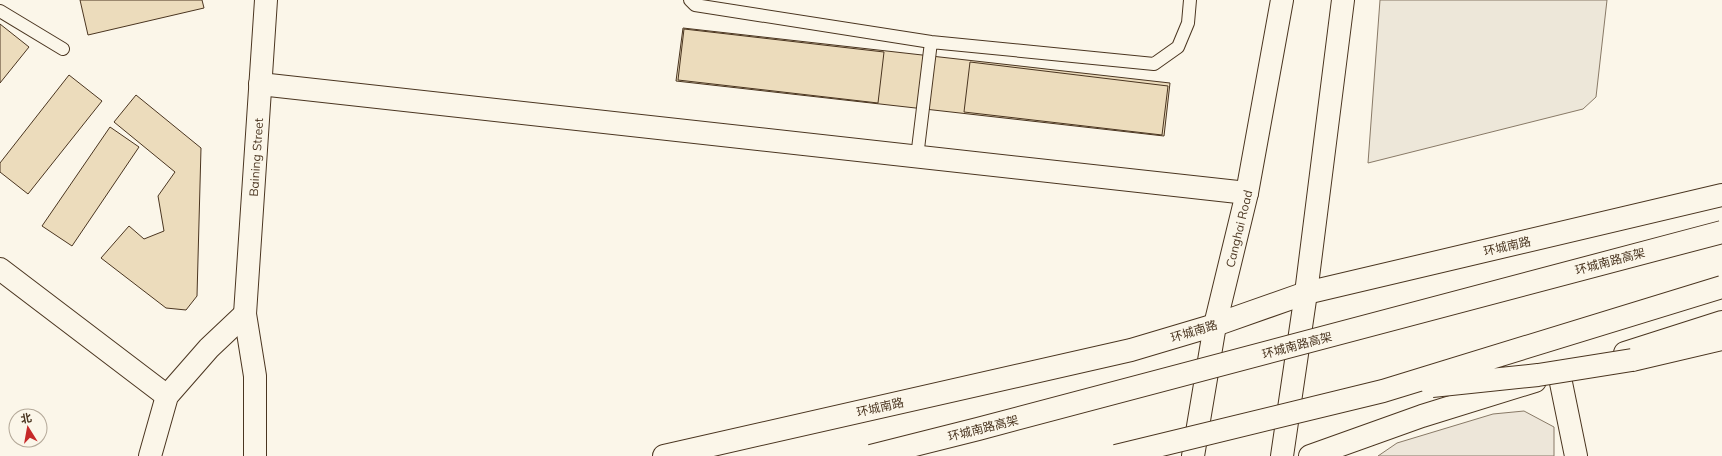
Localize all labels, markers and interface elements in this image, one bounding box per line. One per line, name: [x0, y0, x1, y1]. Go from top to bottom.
street label: Baining Street: [245, 117, 266, 197]
street label: Canghai Road: [1222, 188, 1255, 269]
street label: 环城南路: [1482, 233, 1532, 259]
street label: 环城南路高架: [1573, 244, 1647, 278]
street label: 环城南路: [1169, 317, 1219, 345]
street label: 环城南路高架: [1260, 328, 1334, 362]
street label: 环城南路: [855, 394, 905, 420]
north arrow: [8, 408, 48, 448]
text: 北: [19, 410, 33, 426]
street label: 环城南路高架: [946, 412, 1020, 444]

